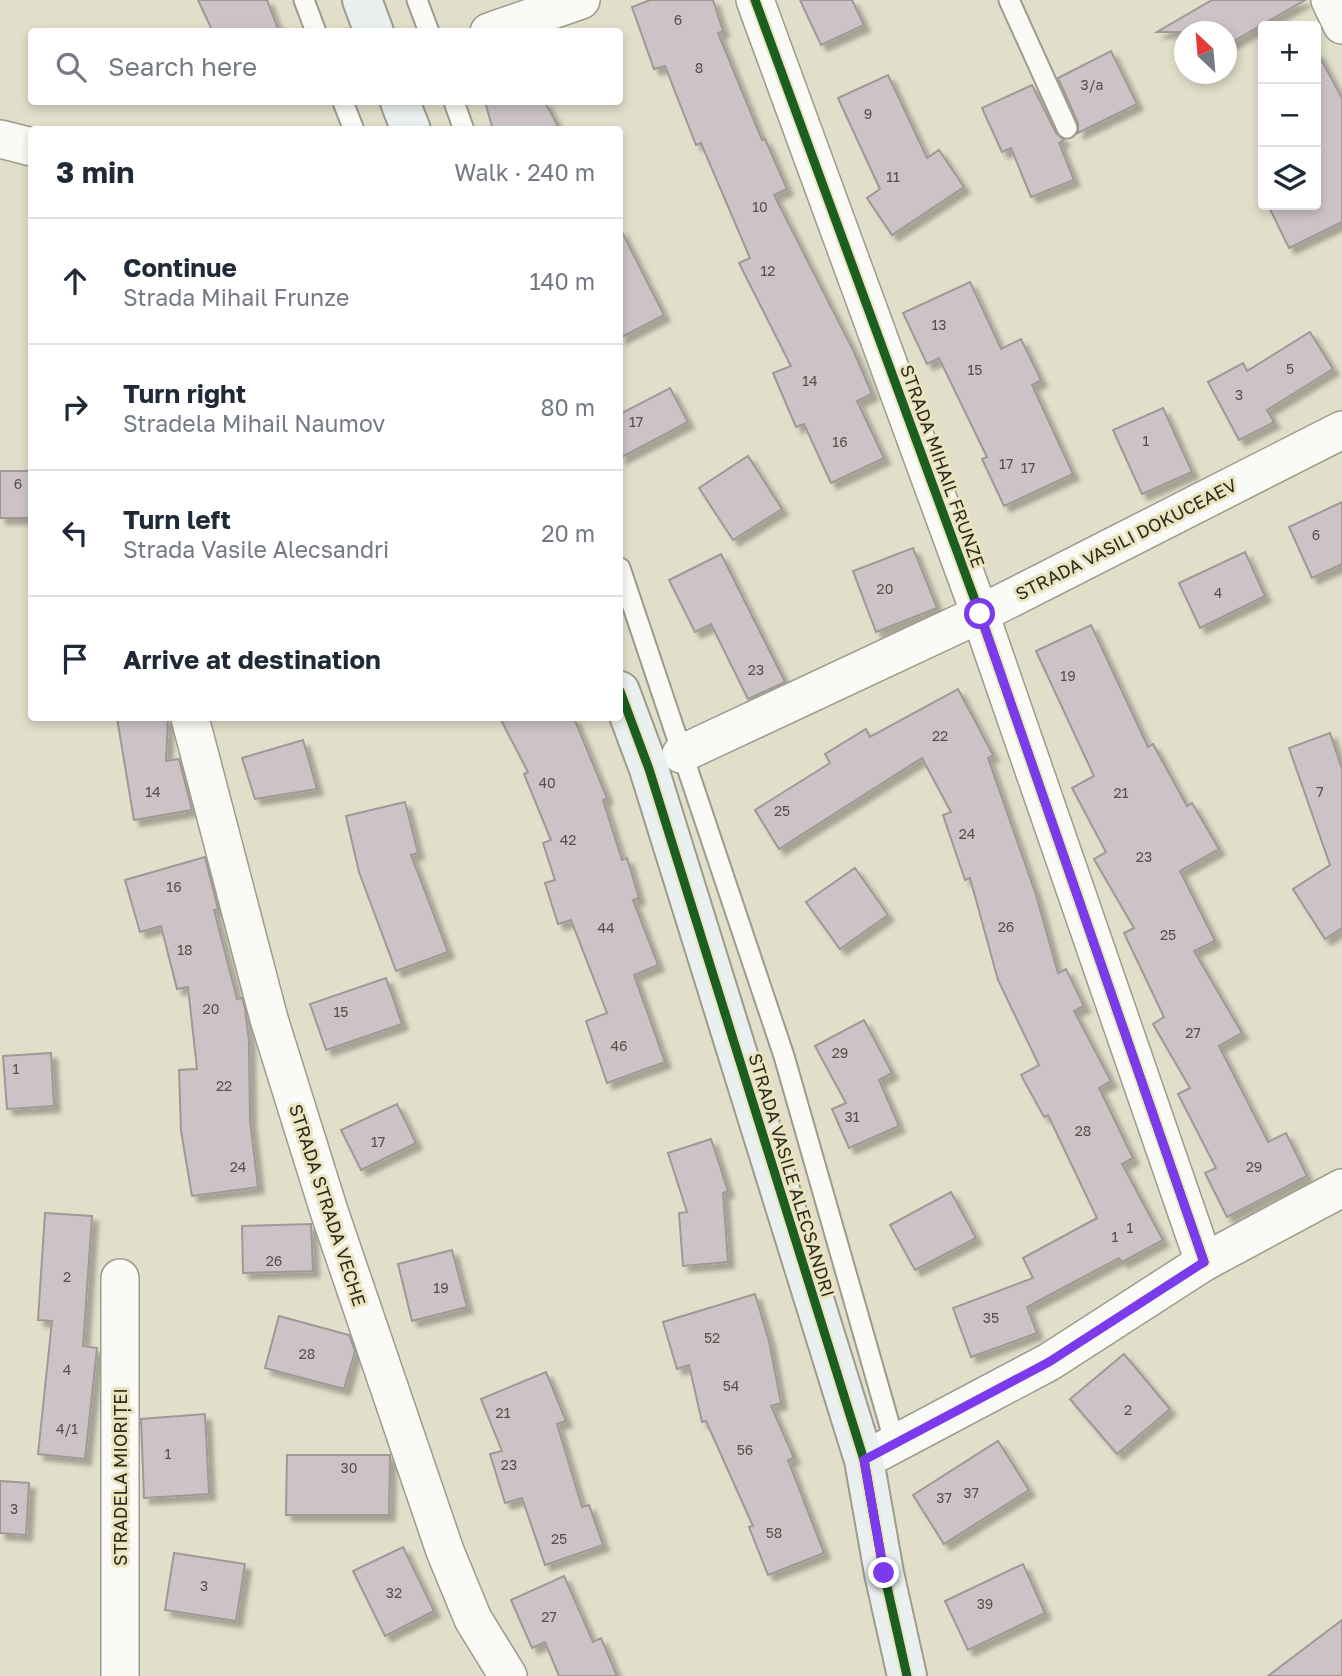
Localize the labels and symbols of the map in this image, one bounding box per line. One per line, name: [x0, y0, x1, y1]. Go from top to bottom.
house number: 6: [674, 11, 682, 28]
north arrow: [1174, 21, 1237, 84]
house number: 8: [695, 59, 703, 76]
house number: 3/a: [1081, 76, 1103, 93]
house number: 9: [864, 105, 872, 122]
house number: 11: [886, 168, 900, 185]
house number: 10: [752, 198, 768, 215]
house number: 12: [761, 262, 775, 279]
house number: 13: [932, 316, 946, 333]
house number: 5: [1286, 360, 1294, 377]
house number: 15: [968, 361, 982, 378]
street label: STRADA MIHAIL FRUNZE: [896, 362, 990, 570]
house number: 14: [802, 372, 818, 389]
house number: 3: [1235, 386, 1243, 403]
house number: 17: [629, 413, 643, 430]
house number: 1: [1143, 432, 1150, 449]
house number: 16: [832, 433, 848, 450]
house number: 17: [999, 455, 1013, 472]
house number: 17: [1021, 459, 1035, 476]
street label: STRADA VASILI DOKUCEAEV: [1012, 473, 1240, 605]
house number: 6: [14, 475, 22, 492]
house number: 6: [1312, 526, 1320, 543]
house number: 20: [877, 580, 893, 597]
house number: 4: [1214, 584, 1222, 601]
route start: [964, 598, 995, 629]
house number: 23: [748, 661, 764, 678]
house number: 19: [1060, 667, 1076, 684]
house number: 22: [932, 727, 948, 744]
house number: 40: [538, 774, 556, 791]
house number: 14: [145, 783, 161, 800]
house number: 7: [1316, 783, 1324, 800]
house number: 21: [1114, 784, 1129, 801]
house number: 25: [774, 802, 790, 819]
house number: 24: [959, 825, 975, 842]
house number: 42: [560, 831, 576, 848]
house number: 23: [1136, 848, 1152, 865]
house number: 16: [166, 878, 182, 895]
house number: 26: [998, 918, 1014, 935]
house number: 44: [597, 919, 615, 936]
house number: 25: [1160, 926, 1176, 943]
house number: 18: [177, 941, 193, 958]
house number: 20: [203, 1000, 219, 1017]
house number: 15: [334, 1003, 348, 1020]
house number: 27: [1185, 1024, 1201, 1041]
house number: 46: [610, 1037, 628, 1054]
house number: 29: [832, 1044, 848, 1061]
street label: STRADA VASILE ALECSANDRI: [744, 1050, 840, 1300]
house number: 1: [13, 1060, 20, 1077]
house number: 22: [216, 1077, 232, 1094]
street label: STRADA STRADA VECHE: [285, 1101, 371, 1309]
house number: 31: [845, 1108, 860, 1125]
house number: 28: [1075, 1122, 1091, 1139]
house number: 17: [371, 1133, 385, 1150]
house number: 24: [230, 1158, 246, 1175]
house number: 29: [1246, 1158, 1262, 1175]
house number: 1: [1127, 1219, 1134, 1236]
house number: 1: [1112, 1228, 1119, 1245]
house number: 26: [266, 1252, 282, 1269]
house number: 2: [63, 1268, 71, 1285]
house number: 19: [433, 1279, 449, 1296]
house number: 35: [983, 1309, 999, 1326]
house number: 52: [704, 1329, 720, 1346]
house number: 28: [299, 1345, 315, 1362]
house number: 4: [63, 1361, 71, 1378]
house number: 54: [723, 1377, 739, 1394]
street label: STRADELA MIORIȚEI: [109, 1388, 132, 1566]
house number: 2: [1124, 1401, 1132, 1418]
house number: 21: [496, 1404, 511, 1421]
house number: 4/1: [56, 1420, 78, 1437]
house number: 56: [737, 1441, 753, 1458]
house number: 1: [165, 1445, 172, 1462]
house number: 23: [501, 1456, 517, 1473]
house number: 30: [341, 1459, 357, 1476]
house number: 37: [963, 1484, 979, 1501]
house number: 37: [936, 1489, 952, 1506]
house number: 3: [10, 1500, 18, 1517]
house number: 58: [766, 1524, 782, 1541]
house number: 25: [551, 1530, 567, 1547]
route end: [868, 1557, 899, 1588]
house number: 3: [200, 1577, 208, 1594]
house number: 32: [386, 1584, 402, 1601]
house number: 39: [977, 1595, 993, 1612]
house number: 27: [541, 1608, 557, 1625]

